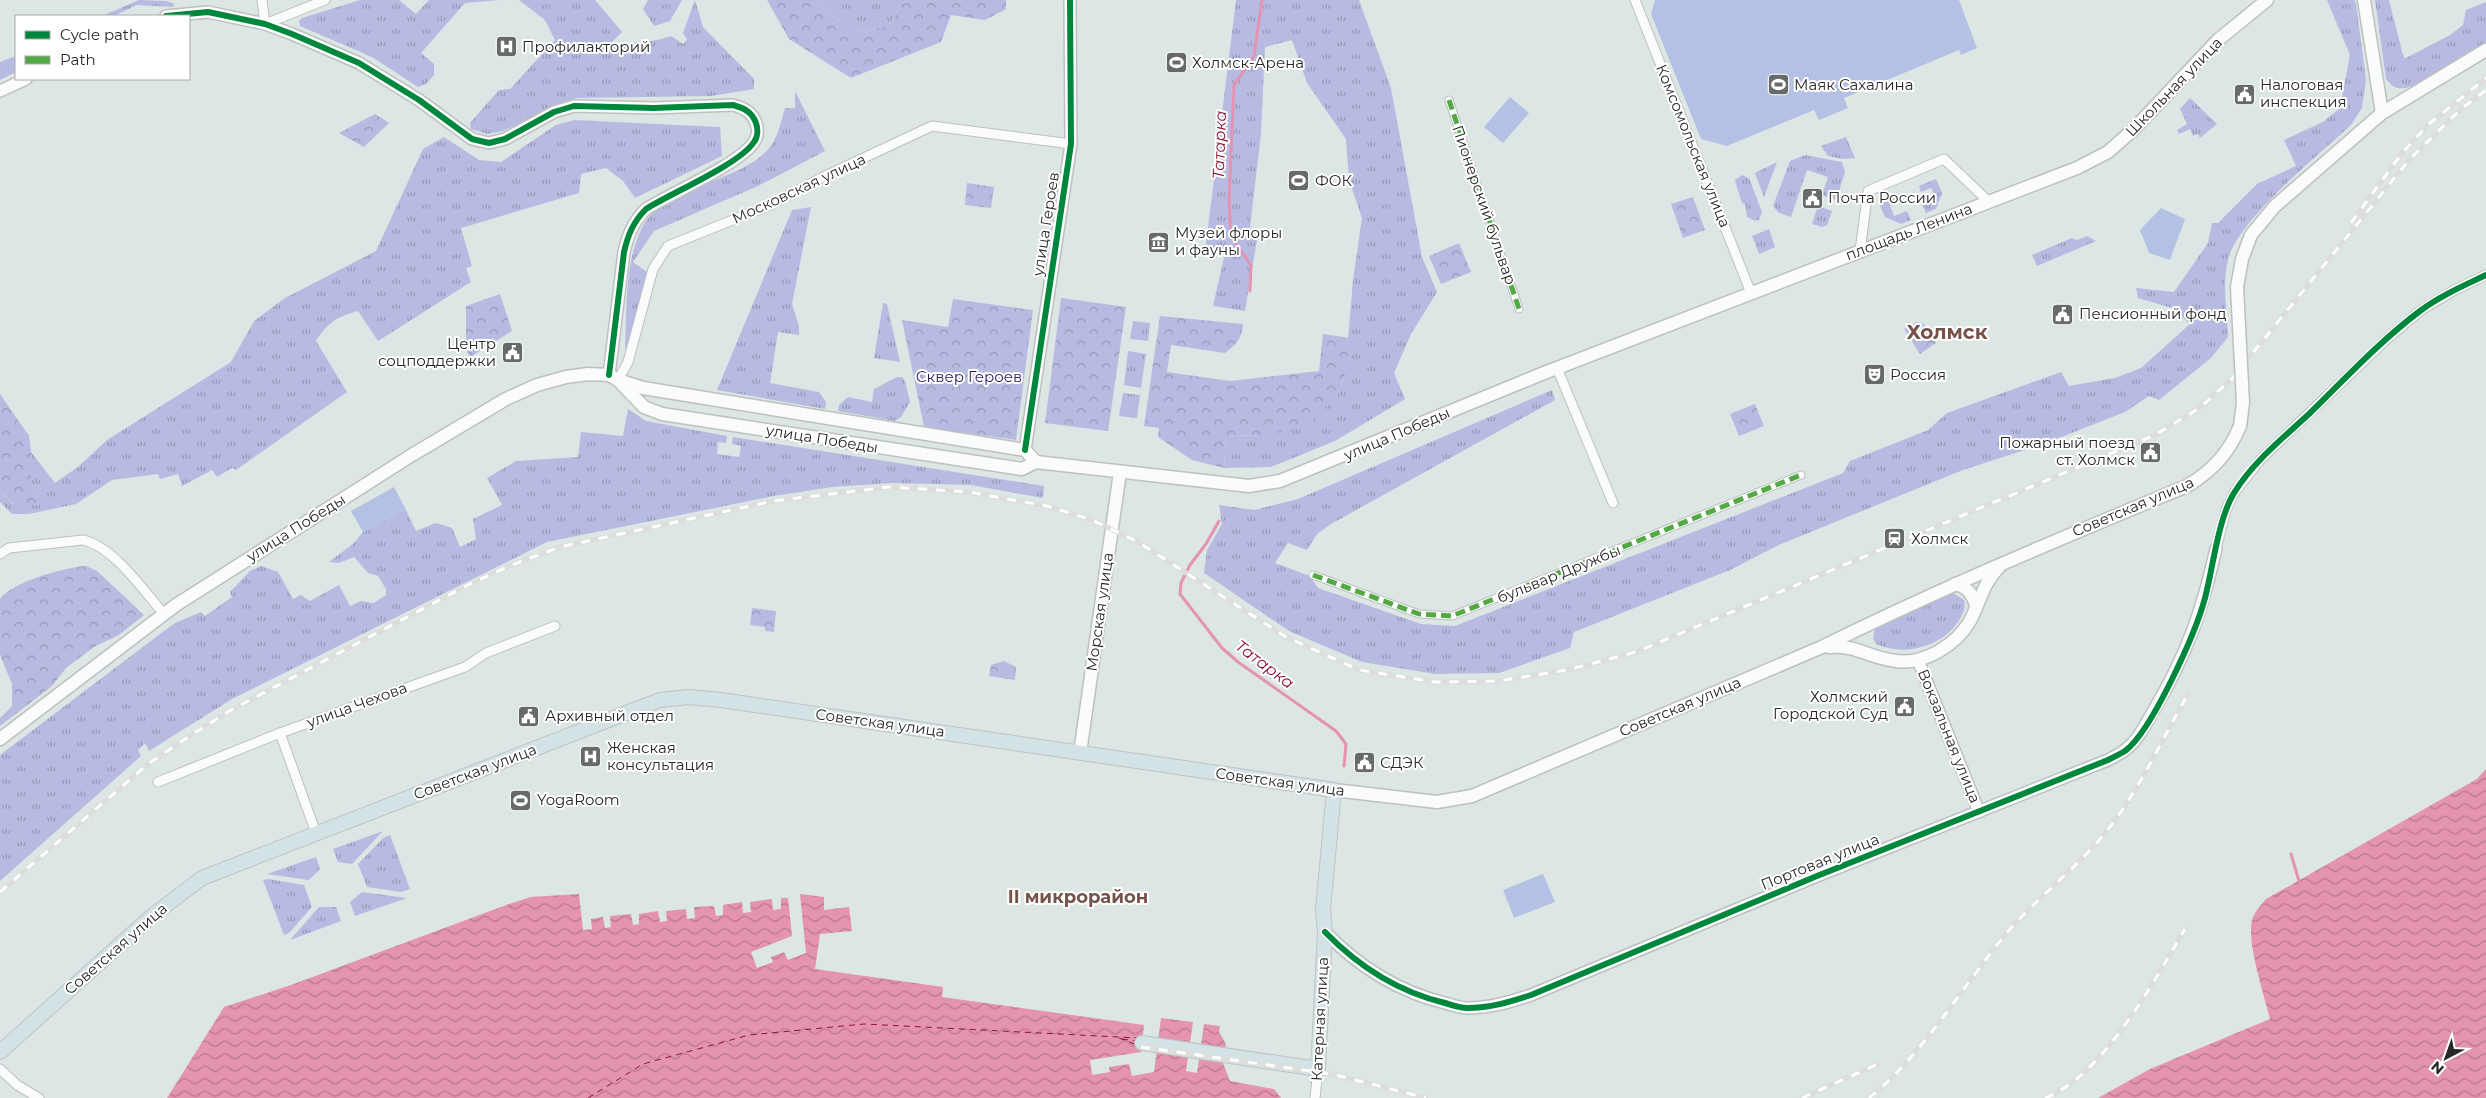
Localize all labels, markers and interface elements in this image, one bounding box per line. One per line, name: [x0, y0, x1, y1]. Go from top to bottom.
legend: [15, 15, 190, 80]
text: Cycle path: [60, 25, 139, 44]
street label: Школьная улица: [2121, 33, 2226, 140]
hospital icon: Профилакторий: [494, 35, 518, 59]
place label: Профилакторий: [522, 37, 650, 56]
text: Path: [60, 50, 96, 69]
sports icon: Холмск-Арена: [1164, 51, 1188, 75]
place label: Холмск-Арена: [1192, 53, 1304, 72]
street label: Комсомольская улица: [1652, 61, 1735, 230]
sports icon: Маяк Сахалина: [1766, 73, 1790, 97]
place label: Маяк Сахалина: [1794, 75, 1913, 94]
place label: Налоговая инспекция: [2260, 75, 2347, 111]
public building icon: Налоговая инспекция: [2232, 82, 2256, 106]
water label: Татарка: [1209, 110, 1230, 180]
street label: Пионерский бульвар: [1448, 123, 1521, 287]
street label: Московская улица: [729, 149, 869, 228]
sports icon: ФОК: [1287, 169, 1311, 193]
street label: улица Героев: [1028, 171, 1063, 278]
place label: ФОК: [1315, 171, 1353, 190]
public building icon: Почта России: [1800, 186, 1824, 210]
place label: Почта России: [1828, 188, 1936, 207]
street label: площадь Ленина: [1843, 199, 1975, 264]
place label: Музей флоры и фауны: [1175, 223, 1282, 259]
museum icon: Музей флоры и фауны: [1147, 230, 1171, 254]
public building icon: Пенсионный фонд: [2051, 302, 2075, 326]
place label: Пенсионный фонд: [2079, 304, 2227, 323]
district label: Холмск: [1906, 320, 1988, 344]
place label: Центр соцподдержки: [378, 334, 496, 370]
public building icon: Центр соцподдержки: [500, 341, 524, 365]
theatre icon: Россия: [1862, 363, 1886, 387]
place label: Россия: [1890, 365, 1946, 384]
park label: Сквер Героев: [916, 367, 1022, 386]
street label: улица Победы: [1340, 403, 1453, 465]
street label: улица Победы: [764, 420, 879, 457]
place label: Пожарный поезд ст. Холмск: [1999, 433, 2135, 469]
public building icon: Пожарный поезд ст. Холмск: [2139, 440, 2163, 464]
street label: Советская улица: [2069, 472, 2197, 541]
street label: улица Победы: [242, 490, 349, 566]
station icon: Холмск: [1883, 527, 1907, 551]
place label: Холмск: [1911, 529, 1969, 548]
street label: бульвар Дружбы: [1494, 540, 1623, 607]
street label: Морская улица: [1082, 551, 1117, 673]
water label: Татарка: [1231, 636, 1298, 693]
street label: Вокзальная улица: [1914, 666, 1985, 806]
street label: Советская улица: [1616, 672, 1744, 741]
street label: улица Чехова: [303, 678, 410, 732]
place label: Холмский Городской Суд: [1773, 687, 1888, 723]
public building icon: Холмский Городской Суд: [1892, 694, 1916, 718]
public building icon: Архивный отдел: [517, 704, 541, 728]
street label: Советская улица: [814, 704, 946, 741]
place label: Архивный отдел: [545, 706, 674, 725]
place label: Женская консультация: [607, 738, 714, 774]
street label: Советская улица: [411, 739, 539, 804]
hospital icon: Женская консультация: [579, 745, 603, 769]
public building icon: СДЭК: [1352, 751, 1376, 775]
place label: СДЭК: [1380, 753, 1424, 772]
street label: Советская улица: [1214, 763, 1346, 800]
sports icon: YogaRoom: [509, 788, 533, 812]
place label: YogaRoom: [537, 790, 620, 809]
street label: Портовая улица: [1758, 829, 1882, 894]
district label: II микрорайон: [1008, 886, 1148, 908]
street label: Советская улица: [60, 899, 171, 999]
street label: Катерная улица: [1307, 957, 1332, 1081]
north arrow: [2421, 1033, 2471, 1083]
text: N: [2427, 1057, 2448, 1078]

